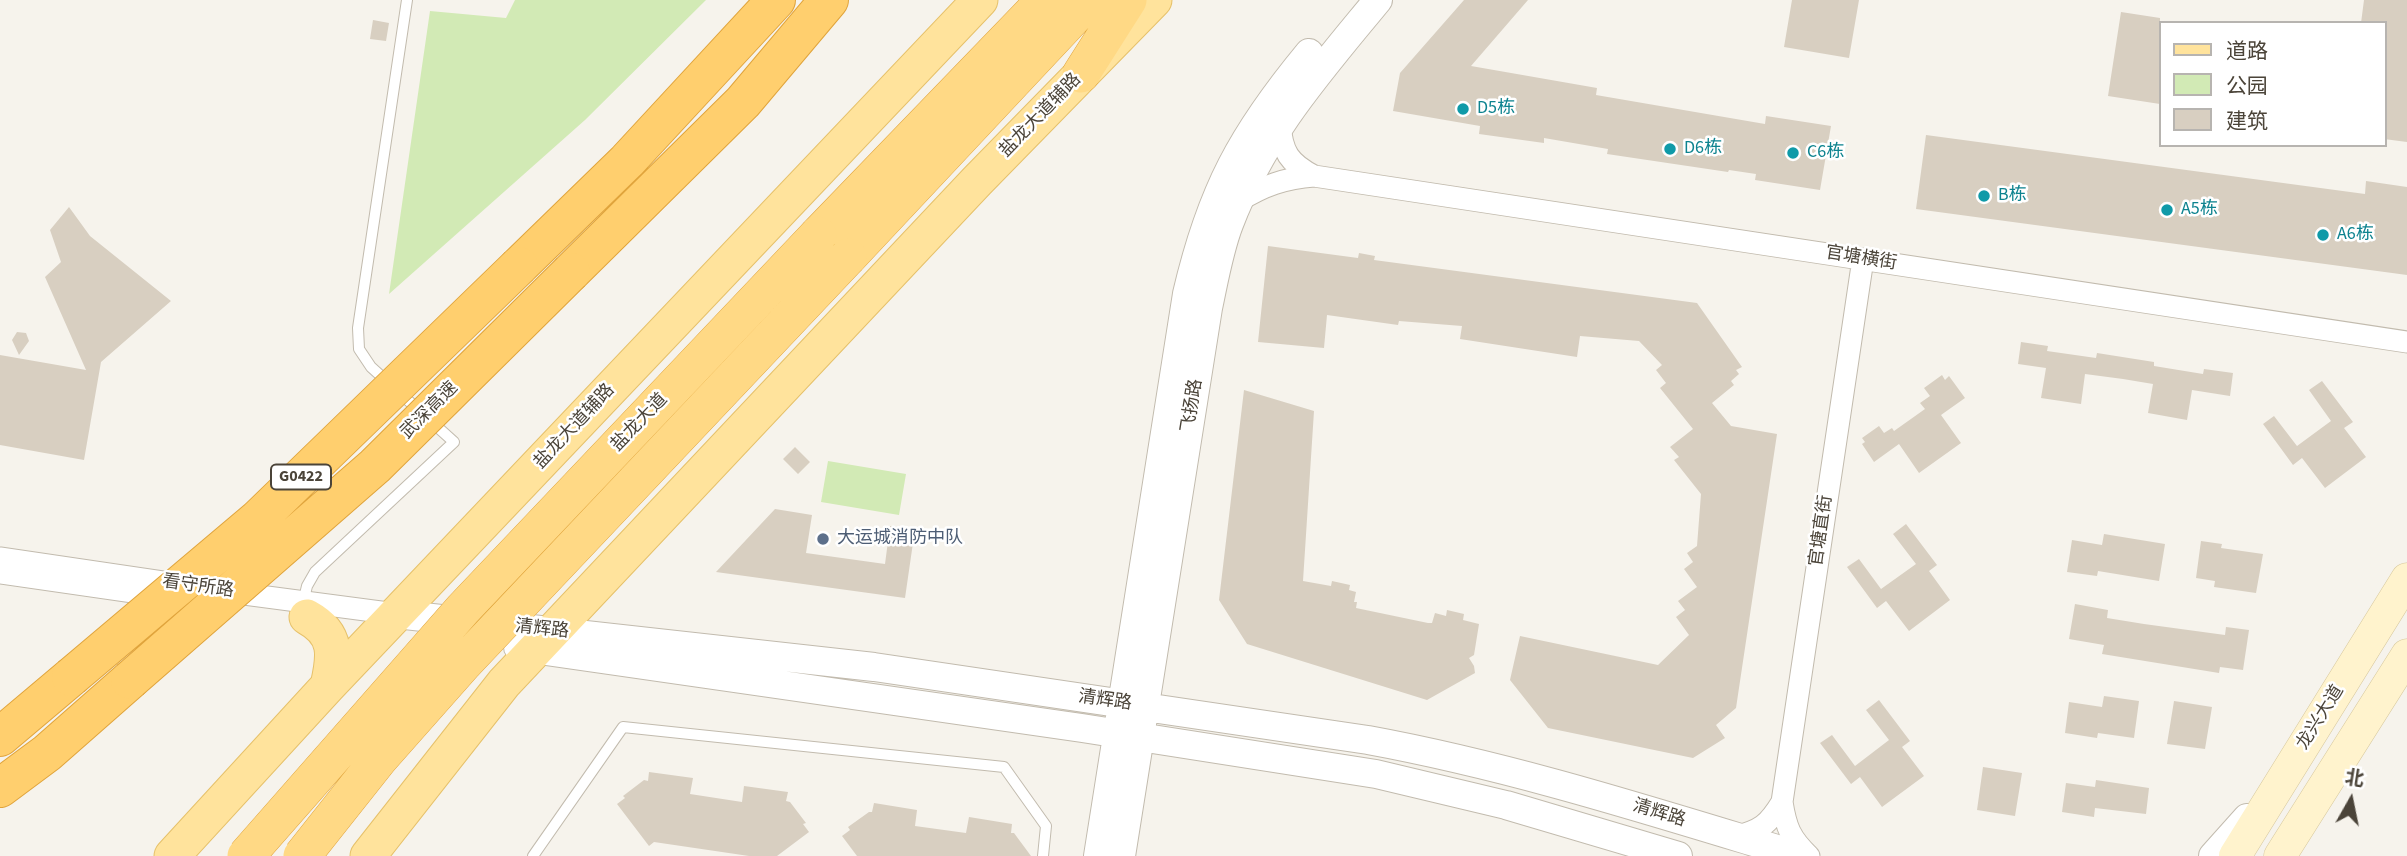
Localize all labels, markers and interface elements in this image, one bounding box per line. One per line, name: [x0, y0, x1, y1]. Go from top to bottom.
legend: [2158, 21, 2386, 147]
text: 道路: [2226, 36, 2268, 66]
street label: 盐龙大道辅路: [996, 70, 1086, 162]
text: 公园: [2226, 71, 2268, 101]
place label: D5栋: [1477, 98, 1515, 120]
marker: D5栋: [1455, 101, 1471, 117]
text: 建筑: [2226, 106, 2268, 136]
place label: D6栋: [1684, 138, 1722, 160]
marker: D6栋: [1662, 141, 1678, 157]
place label: C6栋: [1807, 142, 1844, 164]
marker: C6栋: [1785, 145, 1801, 161]
place label: B栋: [1998, 185, 2027, 207]
marker: B栋: [1976, 188, 1992, 204]
place label: A5栋: [2181, 199, 2218, 221]
marker: A5栋: [2159, 202, 2175, 218]
place label: A6栋: [2337, 224, 2374, 246]
marker: A6栋: [2315, 227, 2331, 243]
street label: 官塘横街: [1824, 243, 1898, 275]
street label: 武深高速: [397, 378, 463, 444]
street label: 飞扬路: [1178, 378, 1208, 434]
street label: 盐龙大道辅路: [530, 380, 620, 474]
street label: 盐龙大道: [607, 390, 673, 456]
road number: G0422: [271, 464, 331, 490]
street label: 官塘直街: [1806, 494, 1838, 568]
place label: 大运城消防中队: [837, 528, 963, 550]
marker: 大运城消防中队: [815, 531, 831, 547]
street label: 看守所路: [161, 571, 235, 603]
street label: 清辉路: [514, 616, 570, 644]
street label: 龙兴大道: [2293, 682, 2349, 754]
street label: 清辉路: [1077, 687, 1133, 715]
text: 北: [2343, 764, 2366, 794]
north arrow: [2316, 765, 2386, 835]
street label: 清辉路: [1630, 796, 1688, 832]

